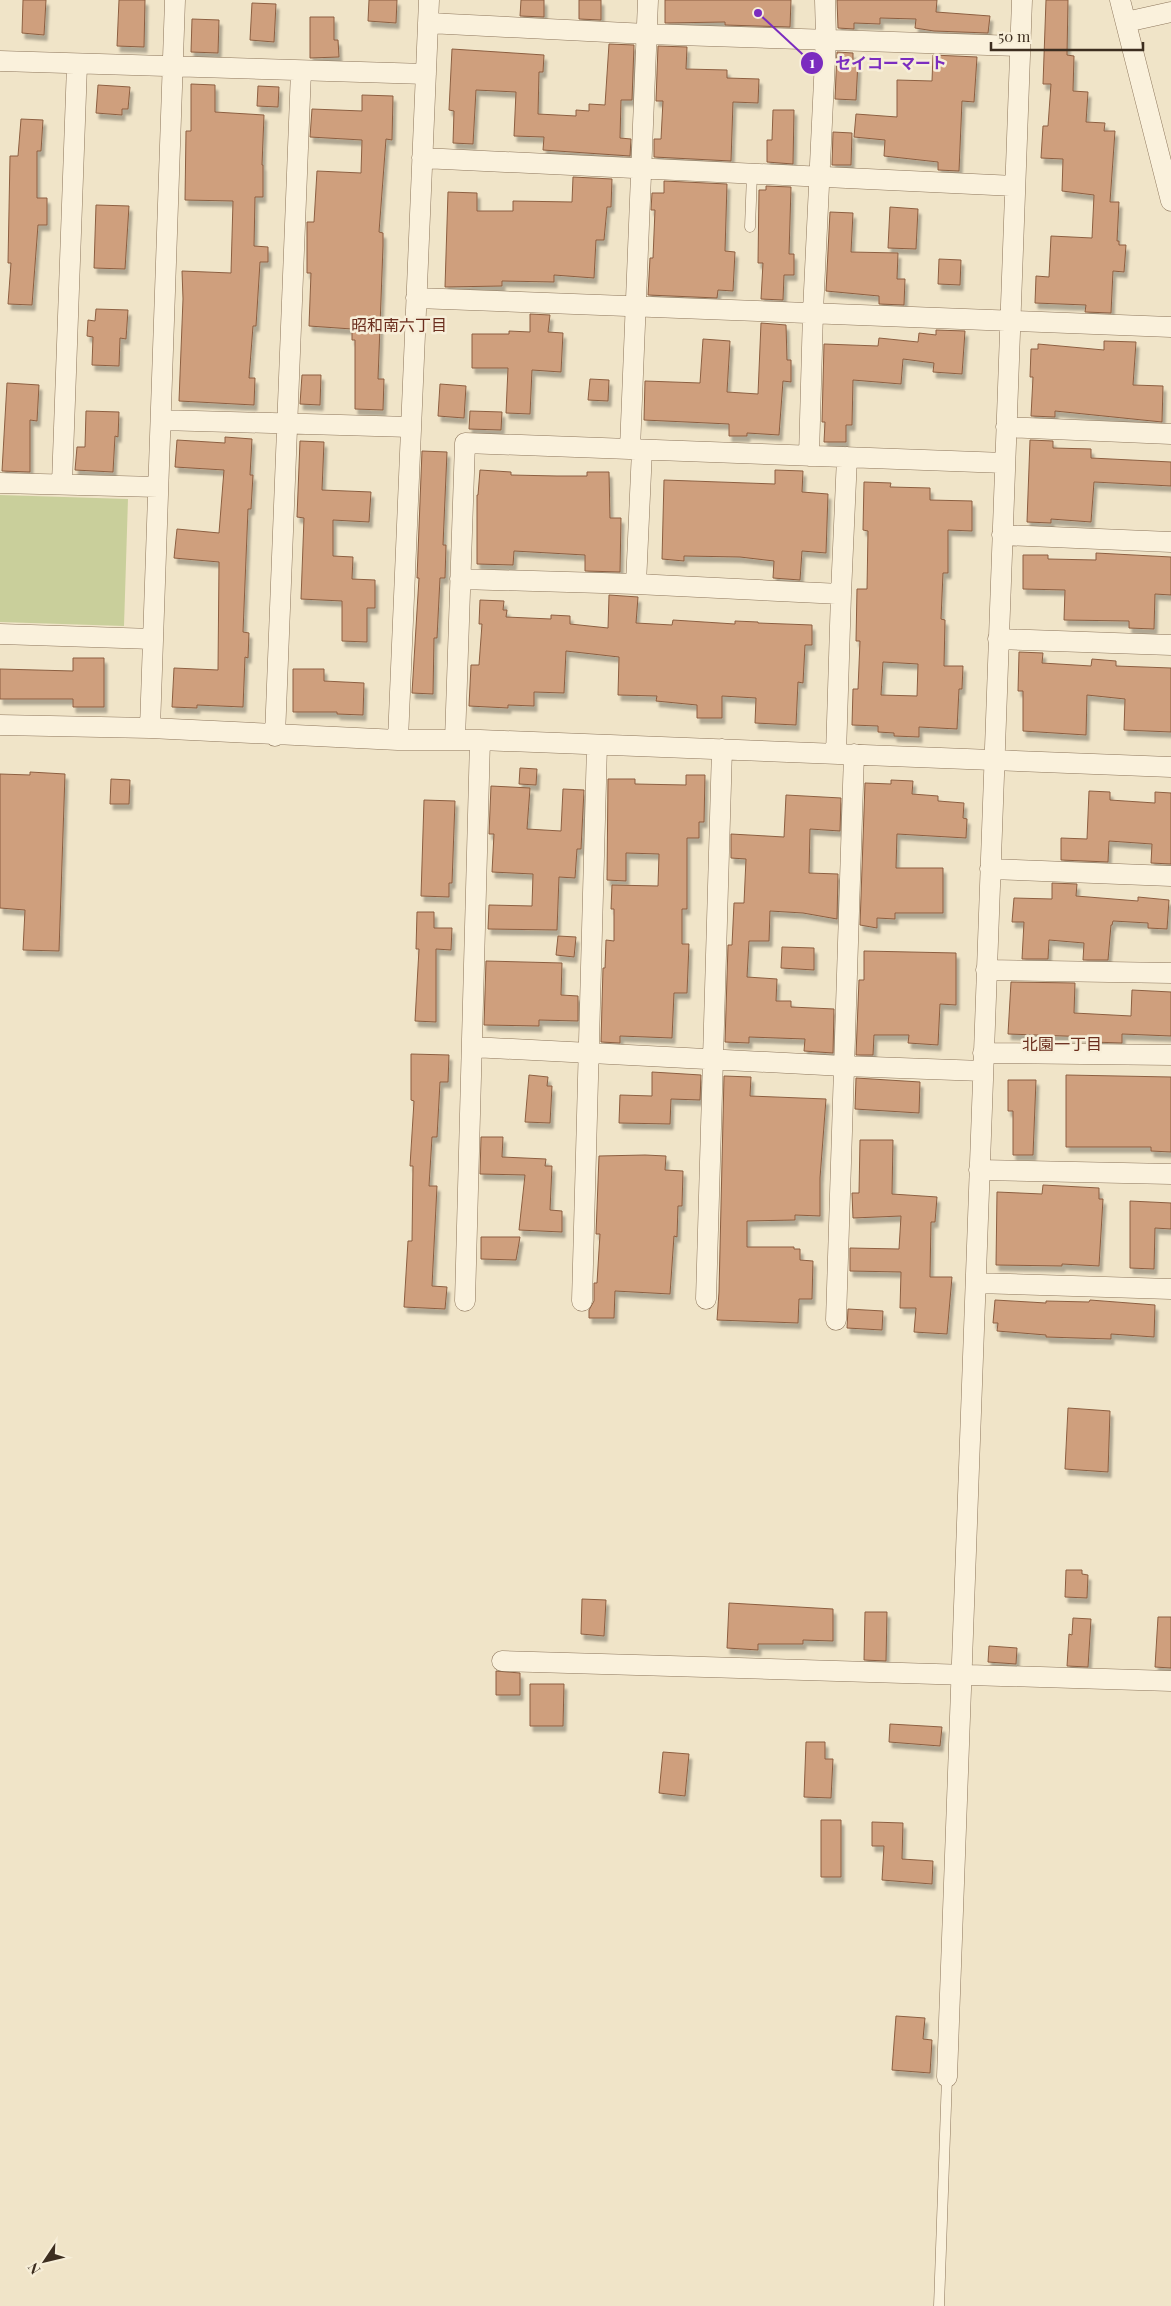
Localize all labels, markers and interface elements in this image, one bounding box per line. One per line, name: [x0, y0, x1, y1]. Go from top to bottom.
scale bar: [991, 20, 1144, 52]
text: 50 m: [998, 26, 1031, 46]
callout: セイコーマート: [800, 48, 957, 79]
text: 1: [809, 52, 815, 72]
text: セイコーマート: [835, 52, 947, 73]
district label: 昭和南六丁目: [351, 314, 447, 335]
district label: 北園一丁目: [1022, 1033, 1102, 1054]
north arrow: [20, 2236, 70, 2286]
text: N: [23, 2259, 45, 2278]

